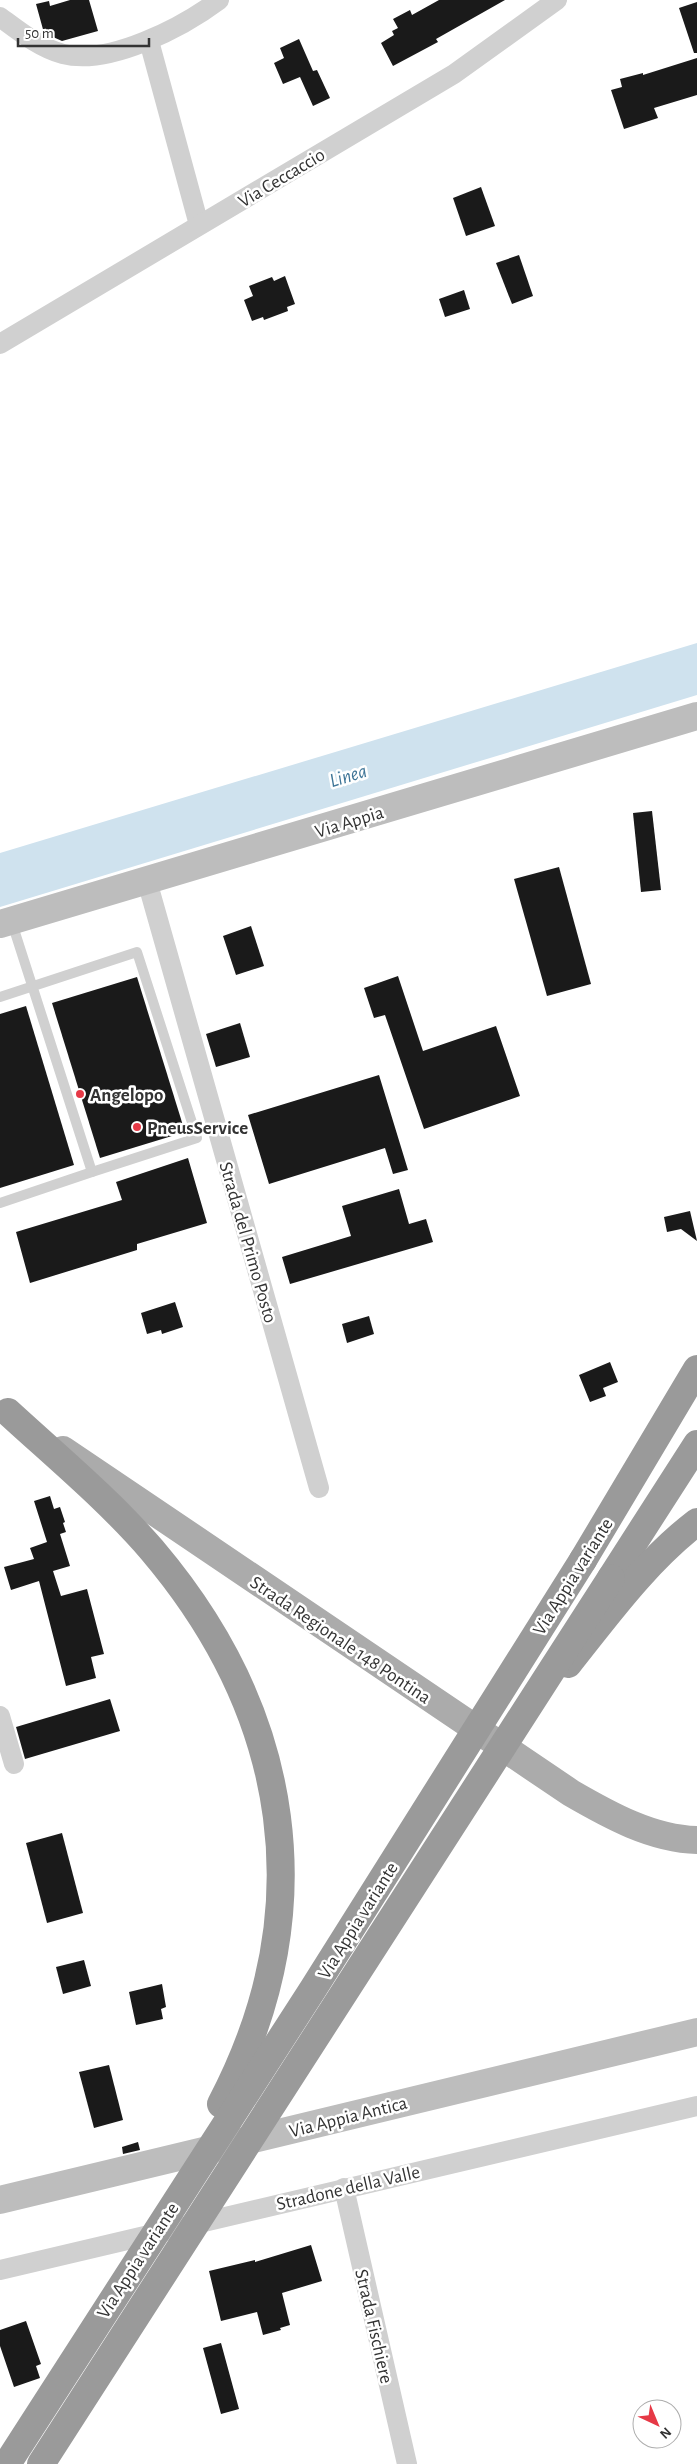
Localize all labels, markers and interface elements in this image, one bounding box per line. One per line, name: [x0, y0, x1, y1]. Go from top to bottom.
scale bar: [18, 15, 149, 47]
text: 50 m: [25, 26, 54, 41]
street label: Via Ceccaccio: [235, 145, 328, 211]
water label: Linea: [327, 761, 369, 791]
street label: Via Appia: [313, 803, 386, 842]
place label: Angelopo: [90, 1086, 163, 1105]
marker: Angelopo: [74, 1088, 86, 1100]
place label: PneusService: [147, 1119, 248, 1138]
marker: PneusService: [131, 1121, 143, 1133]
street label: Strada del Primo Posto: [215, 1160, 280, 1325]
street label: Via Appia variante: [530, 1515, 617, 1639]
street label: Strada Regionale 148 Pontina: [246, 1573, 434, 1708]
street label: Via Appia variante: [315, 1859, 402, 1983]
street label: Via Appia Antica: [287, 2094, 410, 2141]
street label: Stradone della Valle: [275, 2163, 422, 2214]
street label: Via Appia variante: [94, 2200, 183, 2322]
street label: Strada Fischiere: [351, 2267, 396, 2385]
north arrow: [632, 2399, 682, 2449]
text: N: [657, 2424, 674, 2441]

